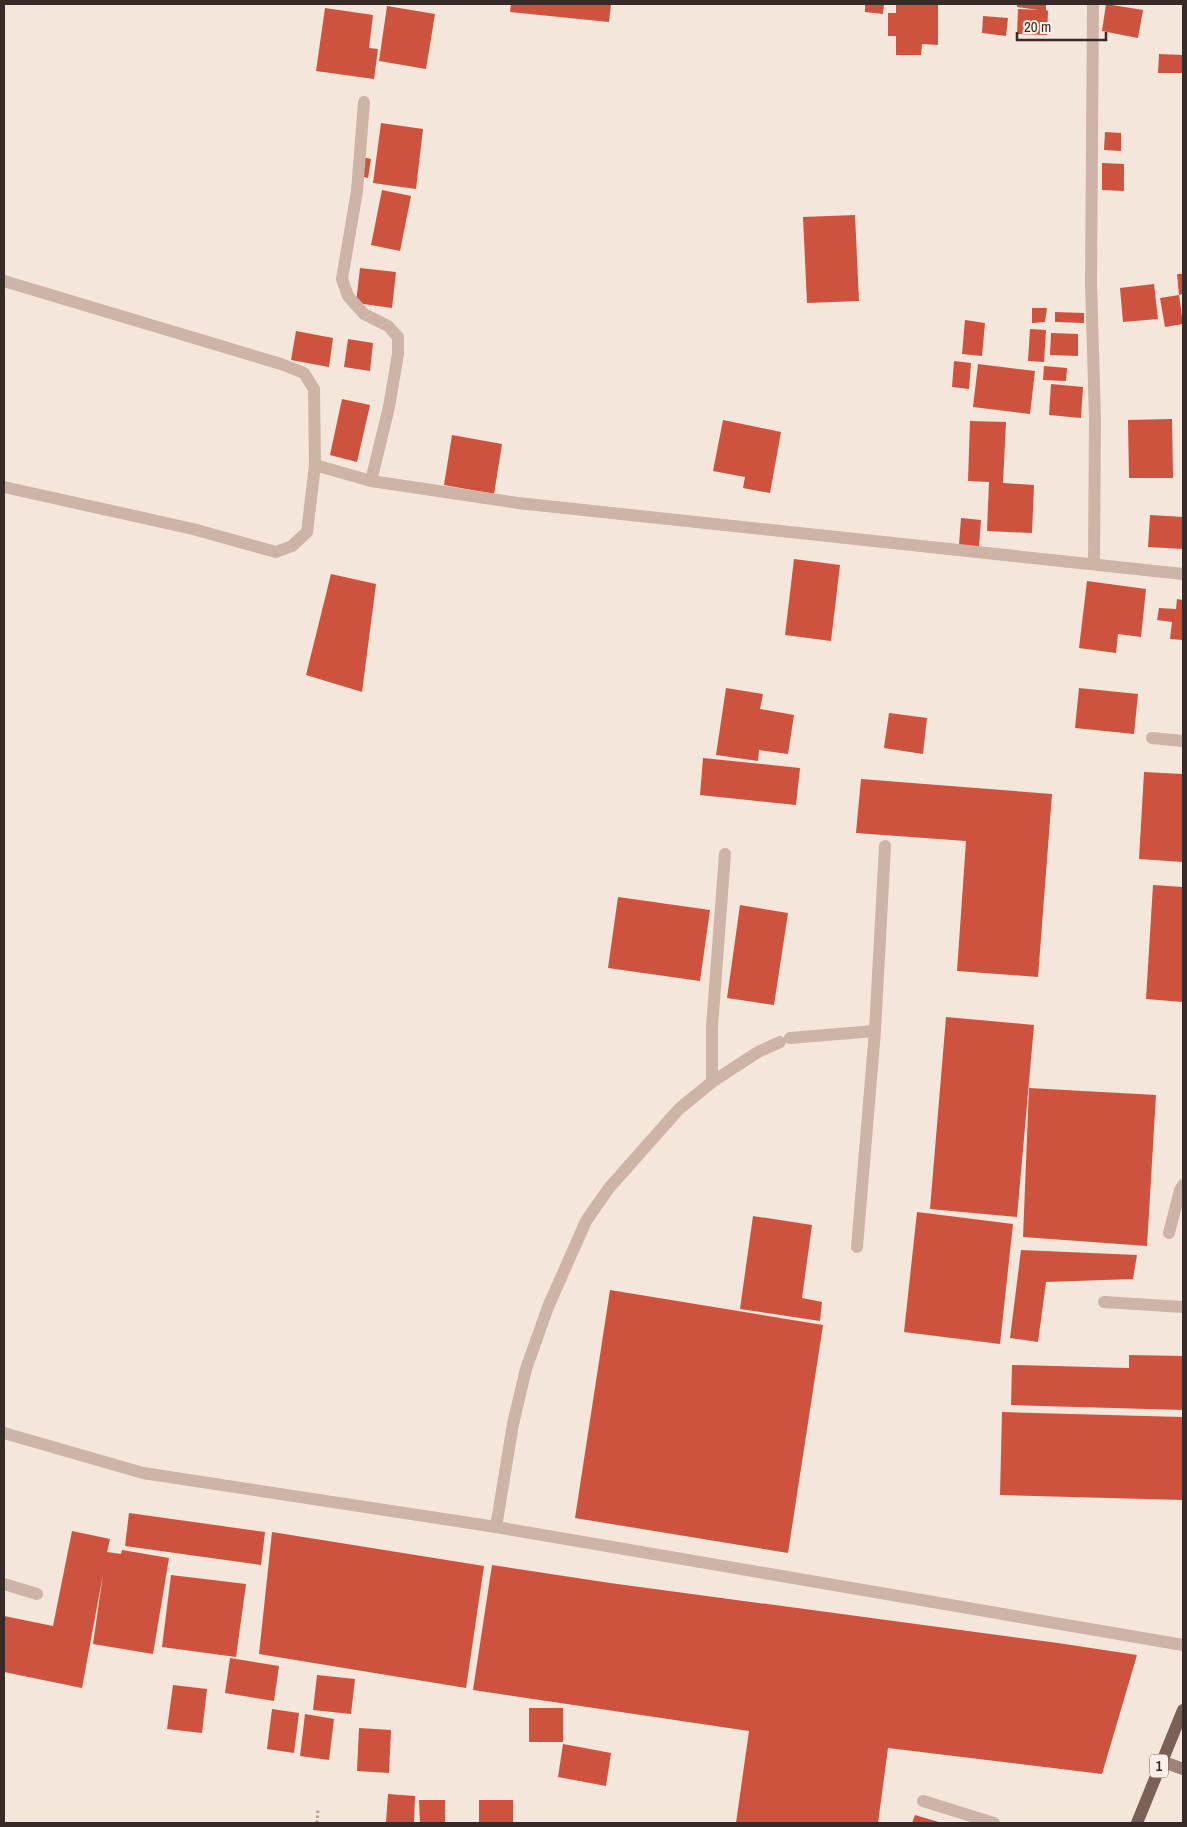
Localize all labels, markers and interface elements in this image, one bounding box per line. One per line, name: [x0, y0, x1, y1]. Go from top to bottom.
scale bar: [1017, 10, 1106, 42]
text: 20 m: [1024, 16, 1051, 37]
road number: 1: [1150, 1754, 1168, 1778]

